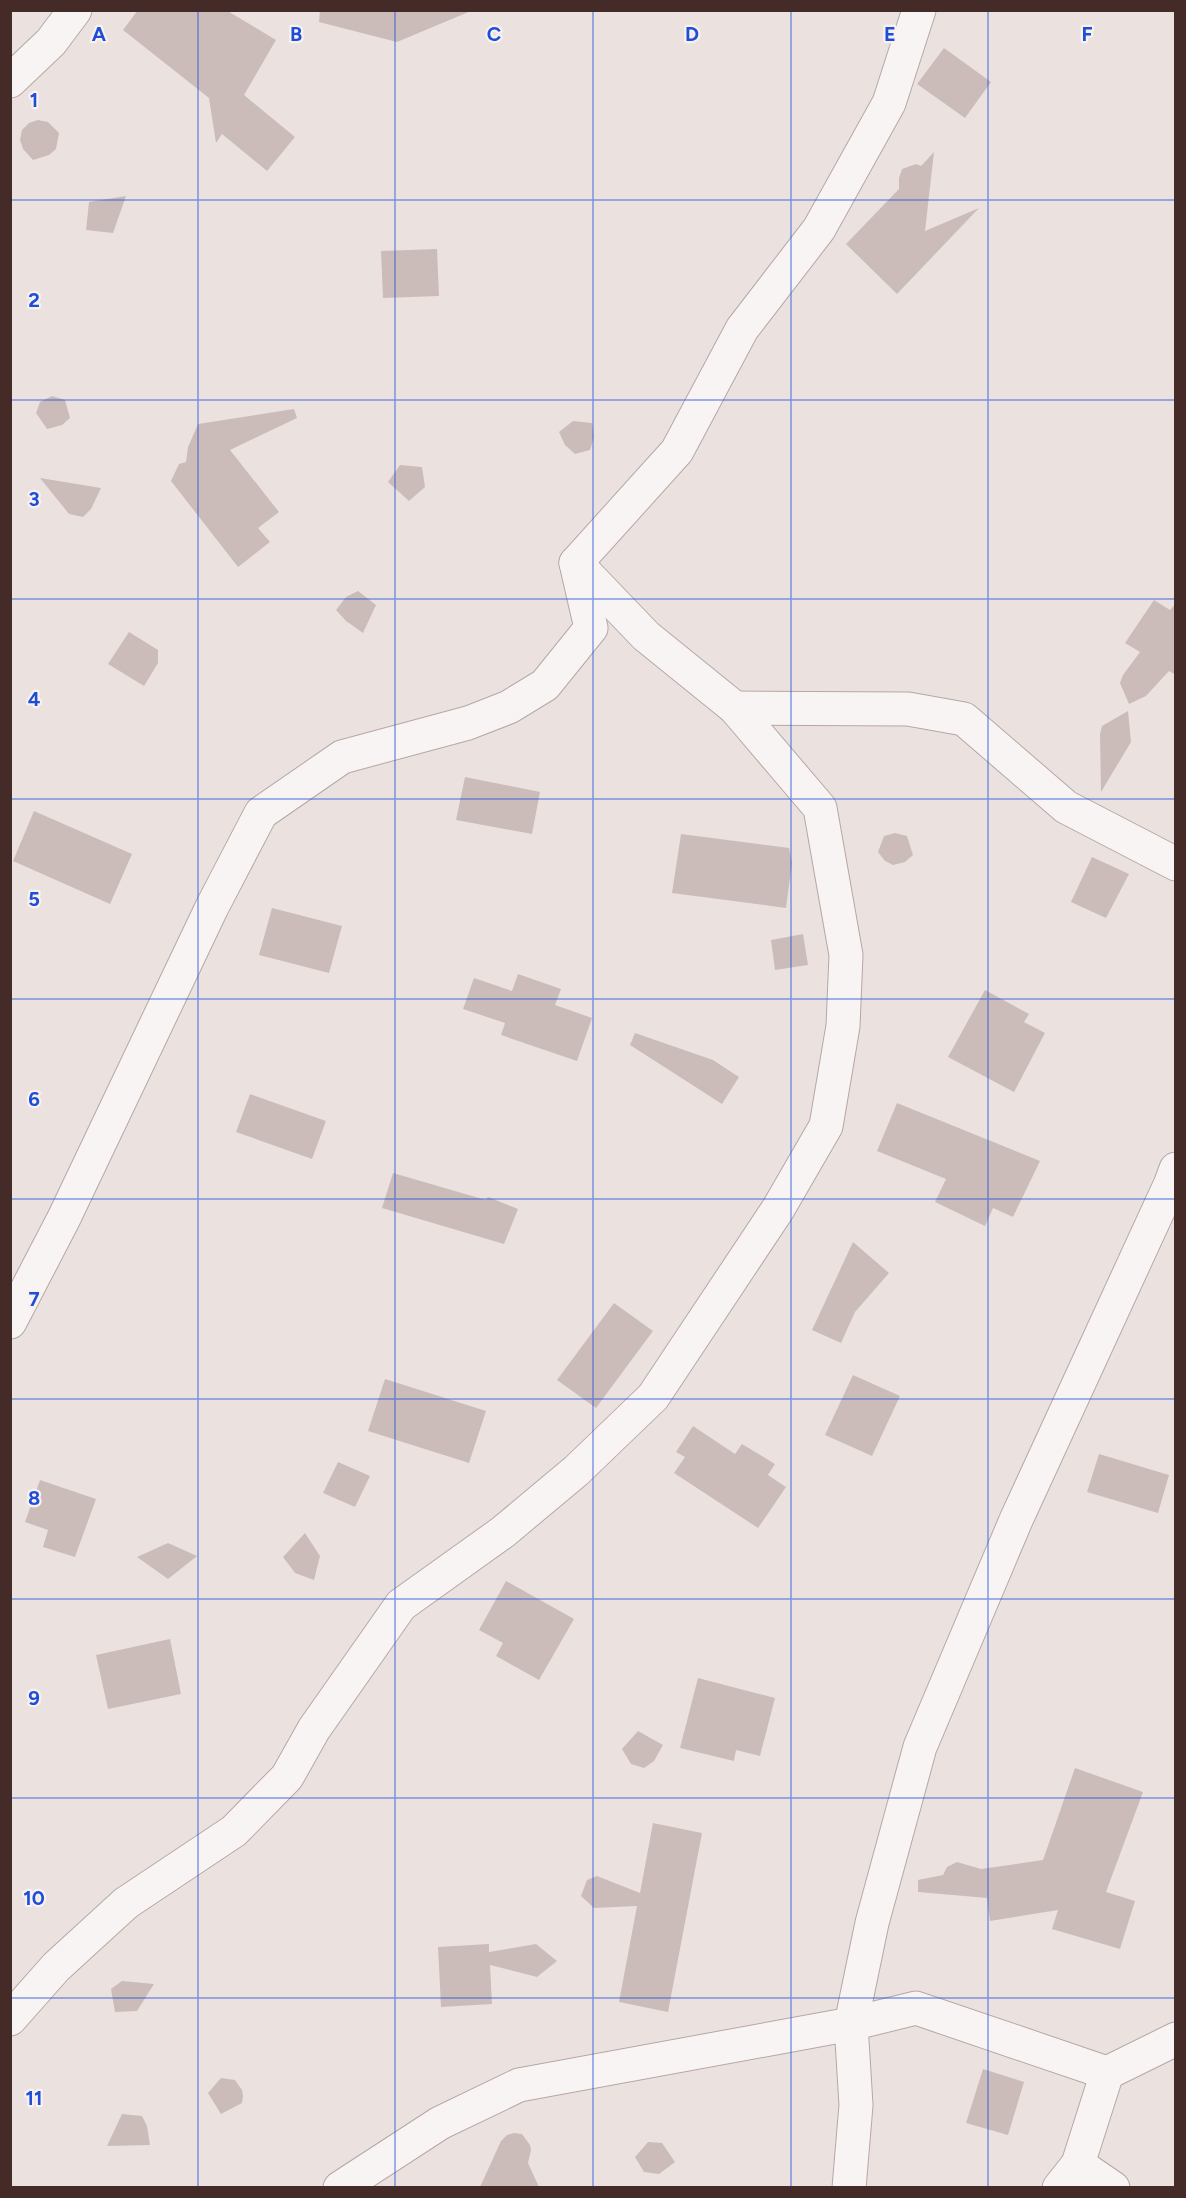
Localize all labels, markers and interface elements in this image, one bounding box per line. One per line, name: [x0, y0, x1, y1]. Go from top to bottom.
text: A: [92, 22, 107, 46]
text: B: [290, 22, 302, 46]
text: C: [487, 22, 501, 46]
text: D: [685, 22, 699, 46]
text: E: [884, 22, 896, 46]
text: F: [1081, 22, 1093, 46]
text: 1: [30, 88, 38, 112]
text: 2: [28, 288, 40, 312]
text: 3: [28, 487, 40, 511]
text: 4: [28, 687, 41, 711]
text: 5: [28, 887, 40, 911]
text: 6: [28, 1087, 40, 1111]
text: 7: [28, 1287, 40, 1311]
text: 8: [28, 1486, 40, 1510]
text: 9: [28, 1686, 40, 1710]
text: 10: [23, 1886, 45, 1910]
text: 11: [26, 2086, 42, 2110]

